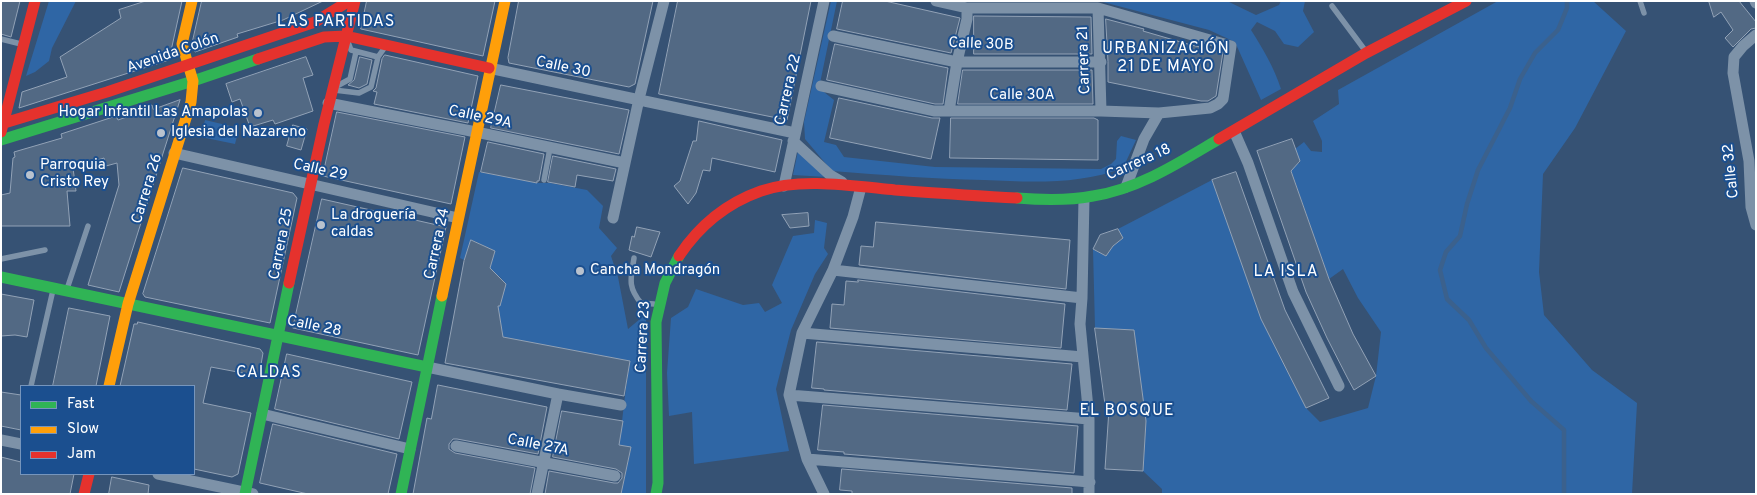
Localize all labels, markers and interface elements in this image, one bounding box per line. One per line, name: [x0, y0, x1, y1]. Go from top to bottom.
district label: LAS PARTIDAS: [275, 13, 397, 33]
street label: Carrera 21: [1075, 25, 1095, 95]
street label: Avenida Colón: [125, 30, 221, 78]
street label: Calle 30B: [948, 35, 1014, 55]
district label: URBANIZACIÓN 21 DE MAYO: [1101, 40, 1231, 78]
street label: Calle 30: [534, 53, 592, 83]
street label: Carrera 22: [772, 53, 806, 127]
street label: Calle 30A: [989, 87, 1055, 105]
street label: Calle 29A: [446, 102, 514, 134]
place label: Hogar Infantil Las Amapolas: [58, 104, 248, 122]
marker: Hogar Infantil Las Amapolas: [252, 107, 264, 119]
place label: Iglesia del Nazareno: [171, 124, 306, 142]
marker: Iglesia del Nazareno: [155, 127, 167, 139]
street label: Carrera 18: [1104, 141, 1174, 185]
street label: Calle 32: [1720, 143, 1744, 199]
street label: Carrera 26: [129, 152, 167, 226]
street label: Calle 29: [291, 156, 349, 186]
place label: Parroquia Cristo Rey: [40, 157, 109, 192]
marker: Parroquia Cristo Rey: [24, 169, 36, 181]
street label: Carrera 25: [266, 207, 298, 281]
place label: La droguería caldas: [331, 207, 416, 242]
street label: Carrera 24: [422, 207, 454, 281]
marker: La droguería caldas: [315, 219, 327, 231]
place label: Cancha Mondragón: [590, 262, 720, 280]
district label: LA ISLA: [1253, 263, 1319, 283]
marker: Cancha Mondragón: [574, 265, 586, 277]
street label: Carrera 23: [633, 300, 655, 374]
street label: Calle 28: [285, 312, 343, 342]
district label: CALDAS: [235, 364, 303, 384]
legend: [20, 385, 195, 475]
text: Fast: [67, 395, 95, 414]
district label: EL BOSQUE: [1078, 402, 1176, 422]
text: Slow: [67, 420, 99, 439]
street label: Calle 27A: [506, 431, 570, 461]
text: Jam: [67, 445, 96, 464]

